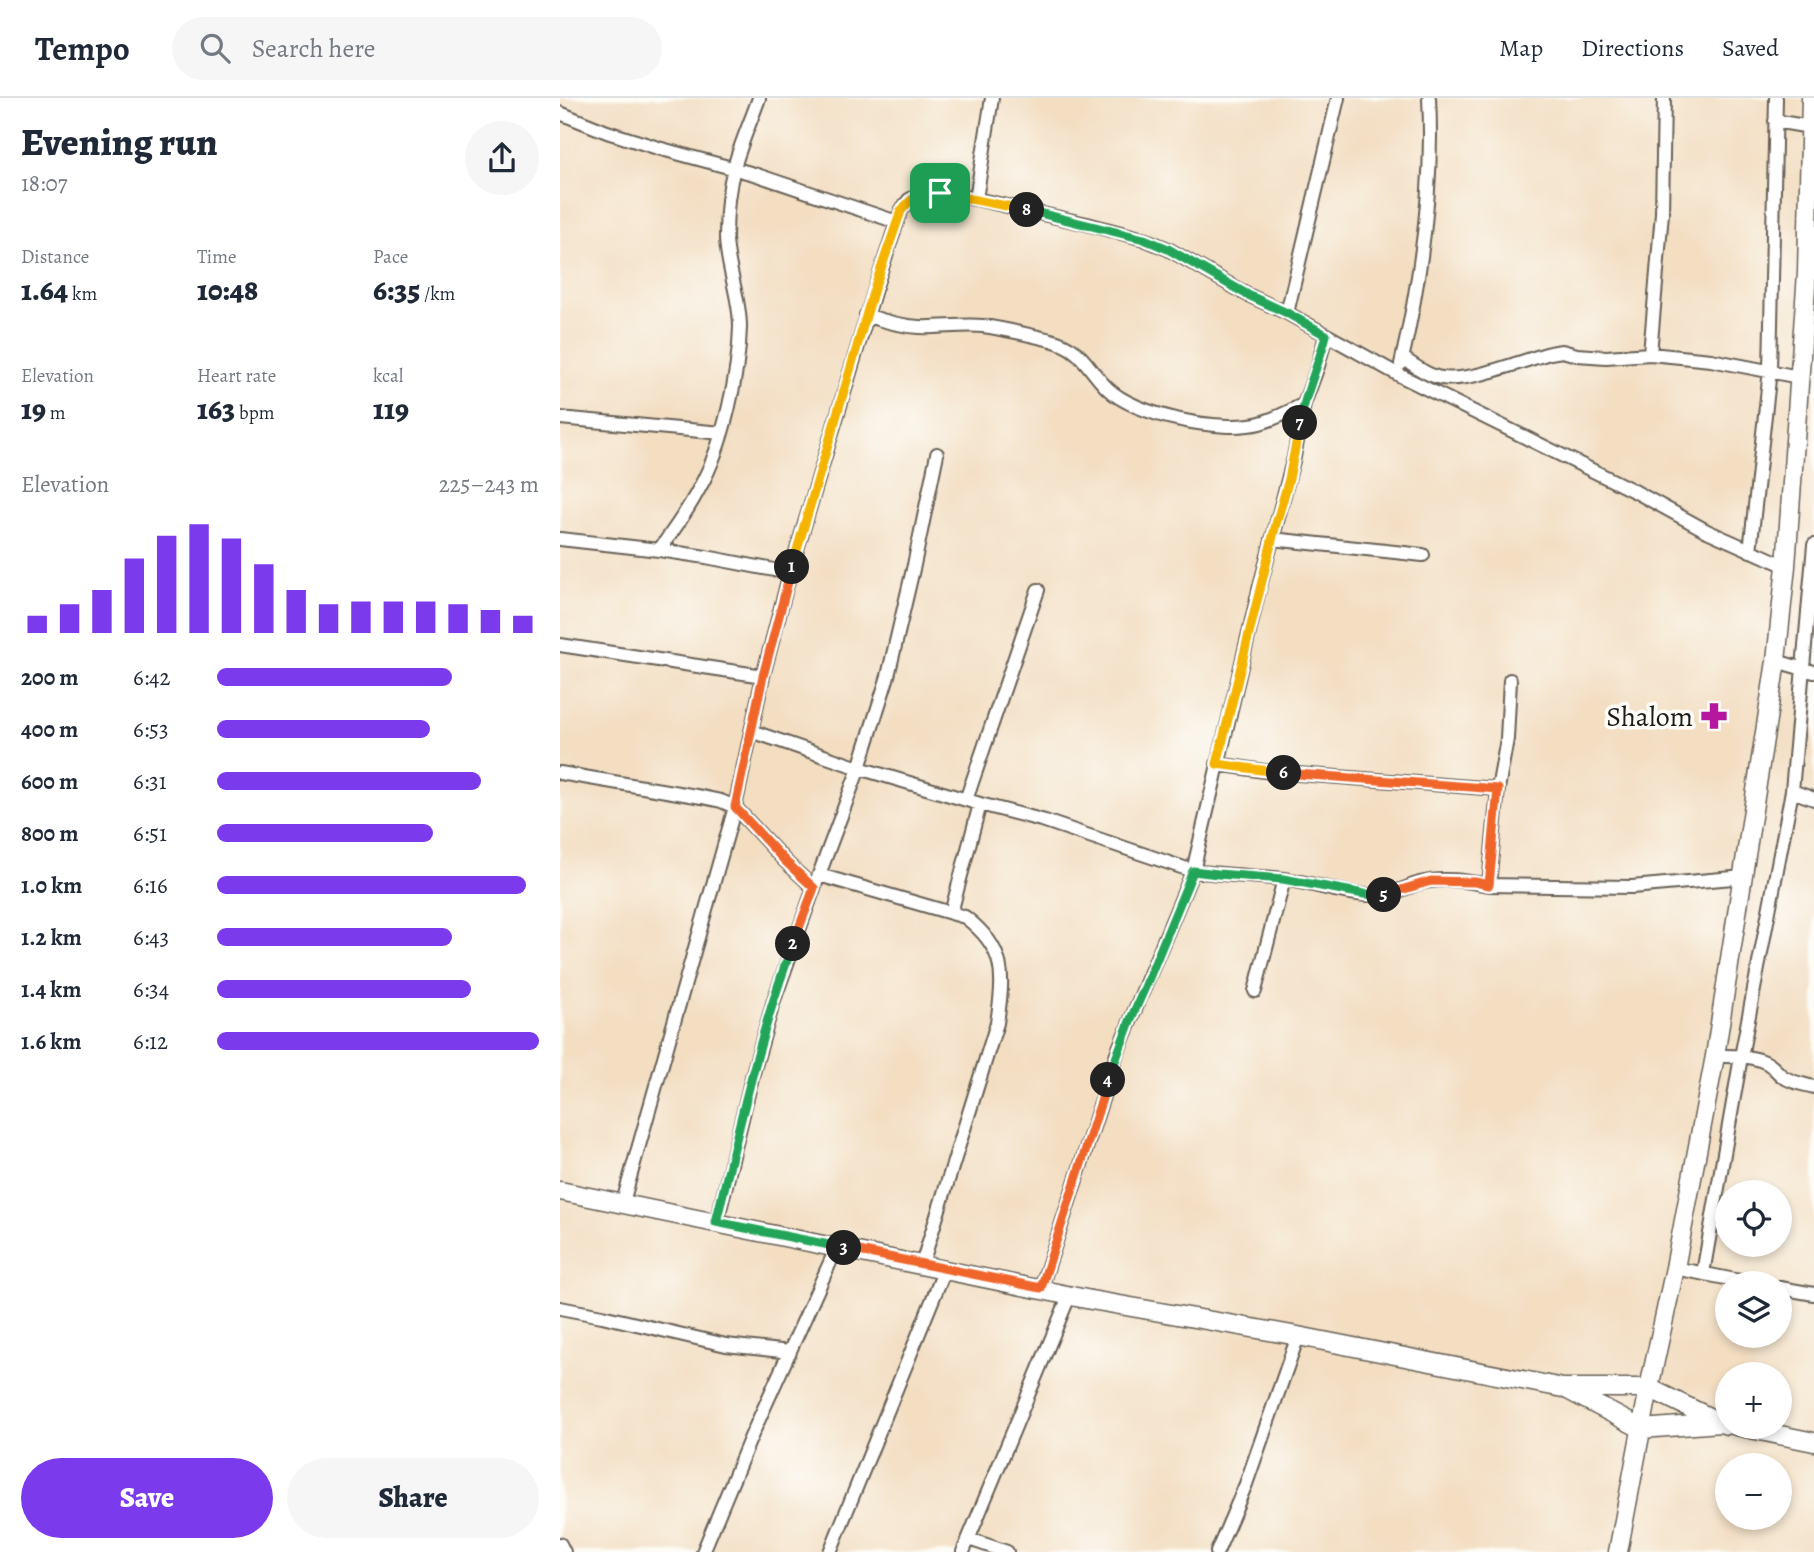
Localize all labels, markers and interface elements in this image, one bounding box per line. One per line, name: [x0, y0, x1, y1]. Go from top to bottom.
search box: [172, 17, 662, 80]
text: Tempo: [35, 26, 130, 71]
icon: search: [196, 29, 234, 67]
text: Search here: [252, 31, 375, 66]
text: Map: [1499, 32, 1543, 64]
text: Directions: [1581, 32, 1684, 64]
text: Saved: [1722, 32, 1779, 64]
text: Evening run: [21, 116, 218, 168]
button: share: [465, 121, 539, 195]
pin: [910, 163, 970, 223]
text: 18:07: [21, 168, 67, 199]
icon: arrive: [921, 174, 959, 212]
pin: 8: [1009, 192, 1044, 228]
text: 8: [1022, 196, 1031, 222]
text: Distance: [21, 244, 89, 270]
text: Time: [197, 244, 236, 270]
text: Pace: [373, 244, 408, 270]
text: 1.64: [21, 270, 68, 310]
text: 10:48: [197, 270, 258, 310]
text: 6:35: [373, 270, 420, 310]
text: km: [68, 281, 97, 307]
text: /km: [420, 281, 455, 307]
text: Elevation: [21, 363, 94, 389]
text: Heart rate: [197, 363, 276, 389]
text: kcal: [373, 363, 403, 389]
text: 19: [21, 389, 46, 429]
text: 163: [197, 389, 235, 429]
text: 119: [373, 389, 409, 429]
text: m: [46, 400, 66, 426]
text: bpm: [235, 400, 275, 426]
pin: 7: [1282, 406, 1318, 440]
text: 7: [1295, 409, 1304, 435]
text: Elevation: [21, 469, 109, 500]
text: 225–243 m: [439, 469, 539, 500]
pin: 1: [775, 550, 810, 584]
text: 1: [788, 553, 795, 579]
text: 200 m: [21, 662, 79, 693]
text: 6:42: [133, 662, 170, 693]
place label: Shalom: [1606, 698, 1693, 736]
pharmacy icon: Shalom: [1699, 701, 1729, 731]
text: 400 m: [21, 714, 78, 745]
text: 6:53: [133, 714, 169, 745]
pin: 6: [1266, 756, 1302, 790]
text: 6: [1279, 759, 1288, 785]
text: 600 m: [21, 766, 78, 797]
text: 6:31: [133, 766, 167, 797]
text: 800 m: [21, 818, 78, 849]
text: 6:51: [133, 818, 167, 849]
text: 1.0 km: [21, 870, 82, 901]
text: 6:16: [133, 870, 168, 901]
pin: 5: [1366, 878, 1402, 912]
text: 5: [1379, 881, 1388, 907]
text: 1.2 km: [21, 922, 82, 953]
text: 6:43: [133, 922, 169, 953]
pin: 2: [776, 926, 810, 962]
text: 2: [788, 930, 797, 956]
text: 1.4 km: [21, 974, 82, 1005]
text: 6:34: [133, 974, 169, 1005]
text: 1.6 km: [21, 1026, 81, 1057]
text: 6:12: [133, 1026, 168, 1057]
pin: 4: [1090, 1062, 1126, 1098]
text: 4: [1103, 1066, 1112, 1092]
map controls: [1715, 1180, 1792, 1530]
button: locate: [1715, 1180, 1792, 1257]
pin: 3: [826, 1230, 862, 1266]
text: 3: [839, 1234, 848, 1260]
button: layers: [1715, 1271, 1792, 1348]
button: +: [1715, 1362, 1792, 1439]
button: −: [1715, 1453, 1792, 1530]
button: Save: [21, 1458, 273, 1538]
button: Share: [287, 1458, 539, 1538]

